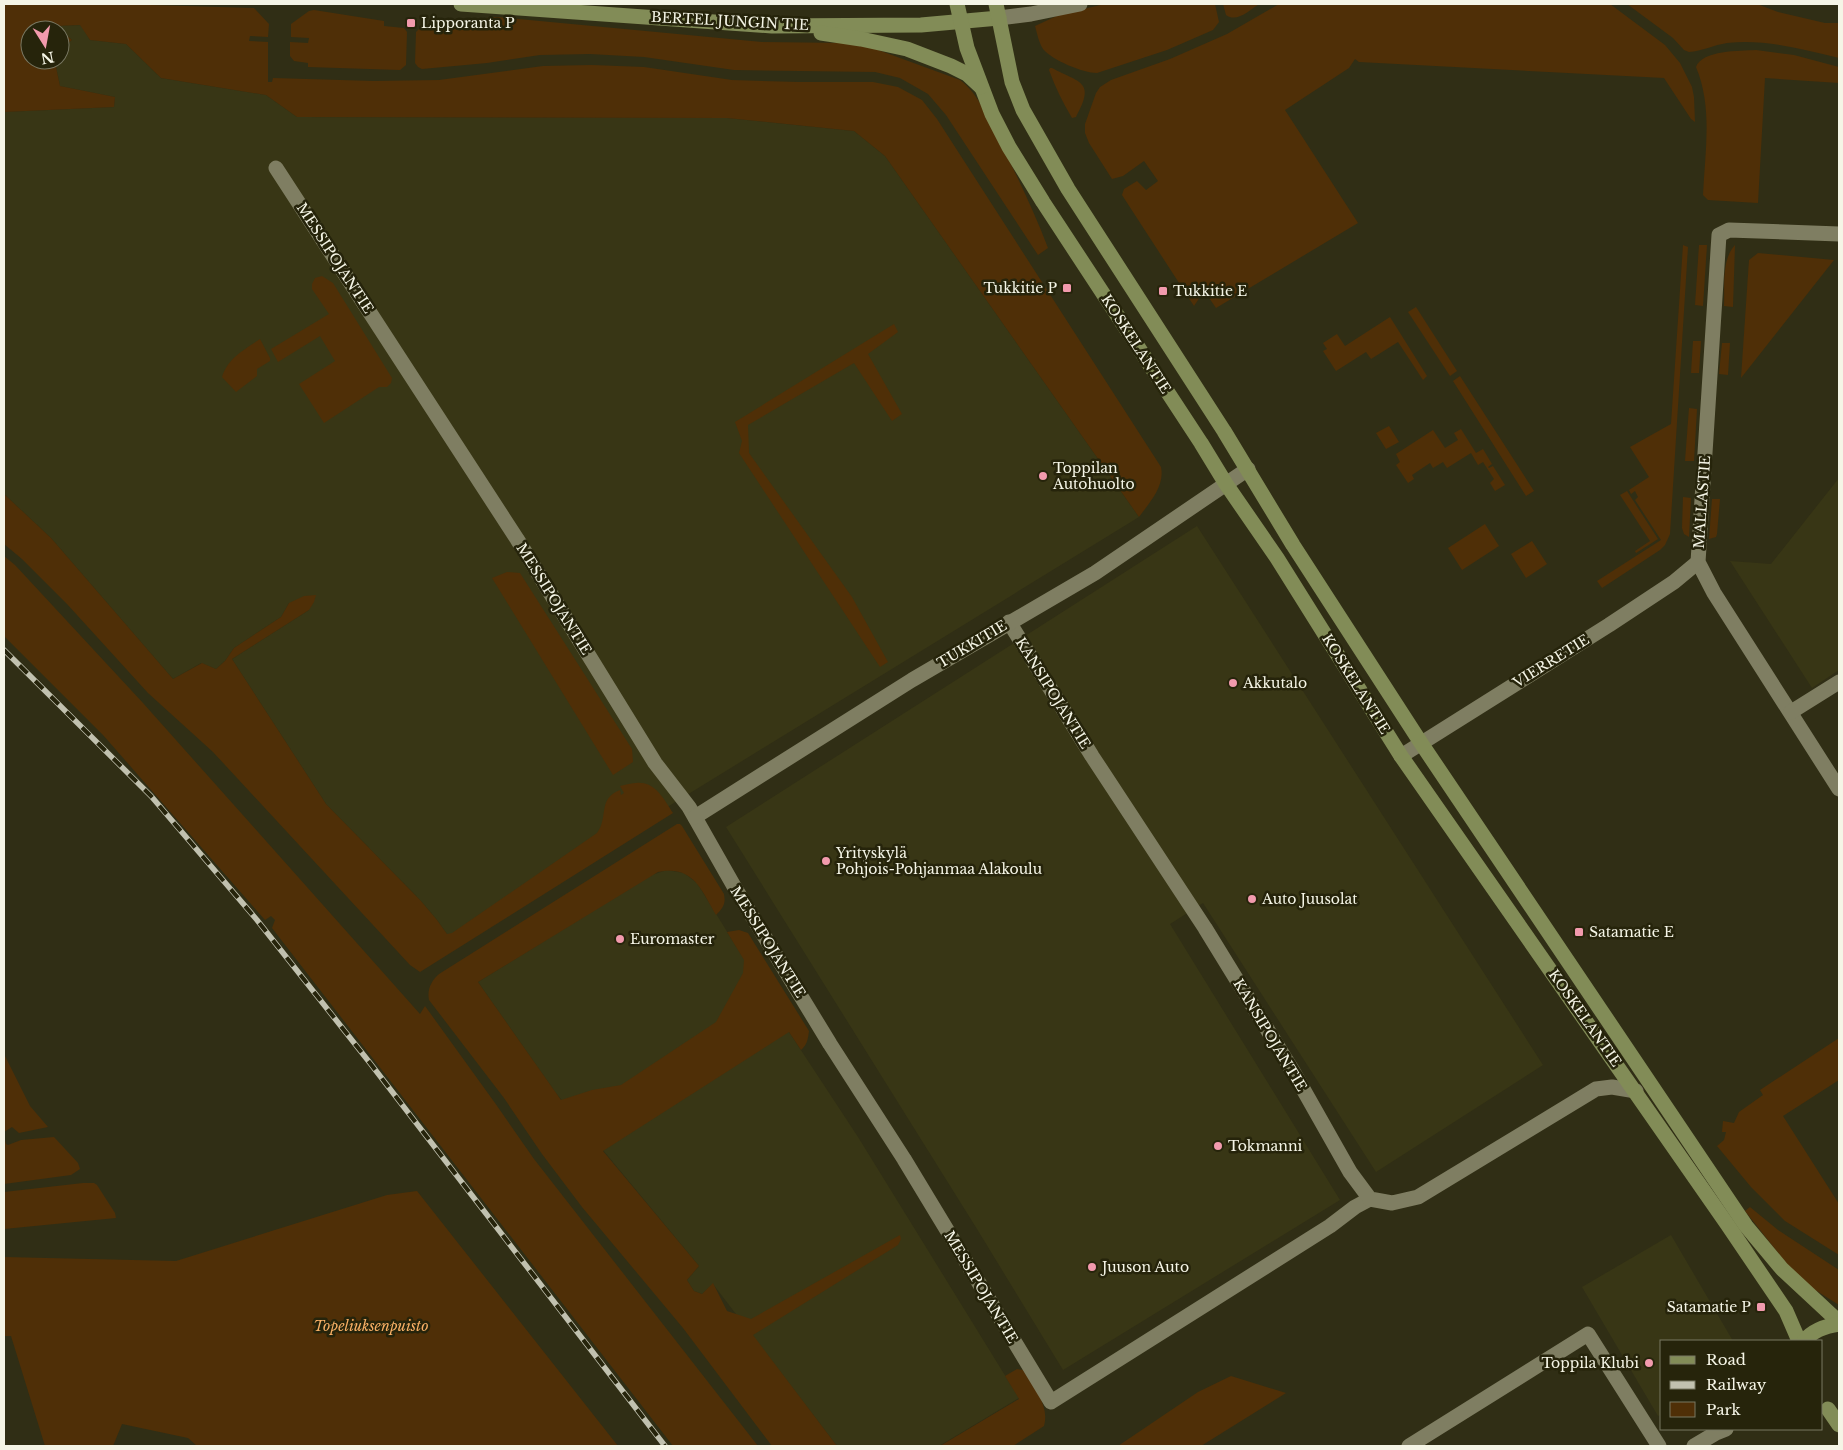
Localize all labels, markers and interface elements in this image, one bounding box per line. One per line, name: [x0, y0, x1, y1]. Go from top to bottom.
street label: BERTEL JUNGIN TIE: [651, 8, 809, 34]
place label: Lipporanta P: [421, 14, 515, 32]
marker: Lipporanta P: [405, 17, 417, 29]
north arrow: [20, 20, 70, 70]
text: N: [39, 48, 56, 68]
street label: MESSIPOJANTIE: [293, 199, 377, 317]
place label: Tukkitie P: [983, 279, 1057, 297]
marker: Tukkitie P: [1061, 282, 1073, 294]
place label: Tukkitie E: [1173, 282, 1247, 300]
marker: Tukkitie E: [1157, 285, 1169, 297]
street label: KOSKELANTIE: [1097, 291, 1175, 397]
street label: MALLASTIE: [1690, 455, 1714, 549]
place label: Toppilan Autohuolto: [1052, 459, 1135, 493]
marker: Toppilan Autohuolto: [1037, 470, 1049, 482]
street label: MESSIPOJANTIE: [512, 540, 596, 658]
street label: TUKKITIE: [934, 616, 1010, 672]
street label: VIERRETIE: [1509, 630, 1592, 692]
street label: KOSKELANTIE: [1318, 631, 1394, 737]
street label: KANSIPOJANTIE: [1011, 634, 1095, 752]
place label: Akkutalo: [1242, 674, 1307, 692]
marker: Akkutalo: [1227, 677, 1239, 689]
place label: Yrityskylä Pohjois-Pohjanmaa Alakoulu: [835, 844, 1043, 878]
marker: Yrityskylä Pohjois-Pohjanmaa Alakoulu: [820, 855, 832, 867]
street label: MESSIPOJANTIE: [726, 883, 810, 1001]
place label: Auto Juusolat: [1261, 890, 1358, 908]
marker: Auto Juusolat: [1246, 893, 1258, 905]
place label: Satamatie E: [1589, 923, 1674, 941]
marker: Satamatie E: [1573, 926, 1585, 938]
place label: Euromaster: [630, 930, 715, 948]
marker: Euromaster: [614, 933, 626, 945]
street label: KOSKELANTIE: [1545, 966, 1625, 1070]
street label: KANSIPOJANTIE: [1229, 976, 1311, 1094]
place label: Tokmanni: [1228, 1137, 1303, 1155]
marker: Tokmanni: [1212, 1140, 1224, 1152]
street label: MESSIPOJANTIE: [940, 1227, 1022, 1347]
place label: Juuson Auto: [1100, 1258, 1189, 1276]
marker: Juuson Auto: [1086, 1261, 1098, 1273]
place label: Satamatie P: [1667, 1298, 1751, 1316]
marker: Satamatie P: [1755, 1301, 1767, 1313]
park label: Topeliuksenpuisto: [313, 1317, 429, 1335]
legend: [1660, 1340, 1823, 1430]
text: Road: [1706, 1350, 1746, 1369]
place label: Toppila Klubi: [1541, 1354, 1639, 1372]
marker: Toppila Klubi: [1643, 1357, 1655, 1369]
text: Railway: [1706, 1375, 1767, 1394]
text: Park: [1706, 1400, 1742, 1419]

